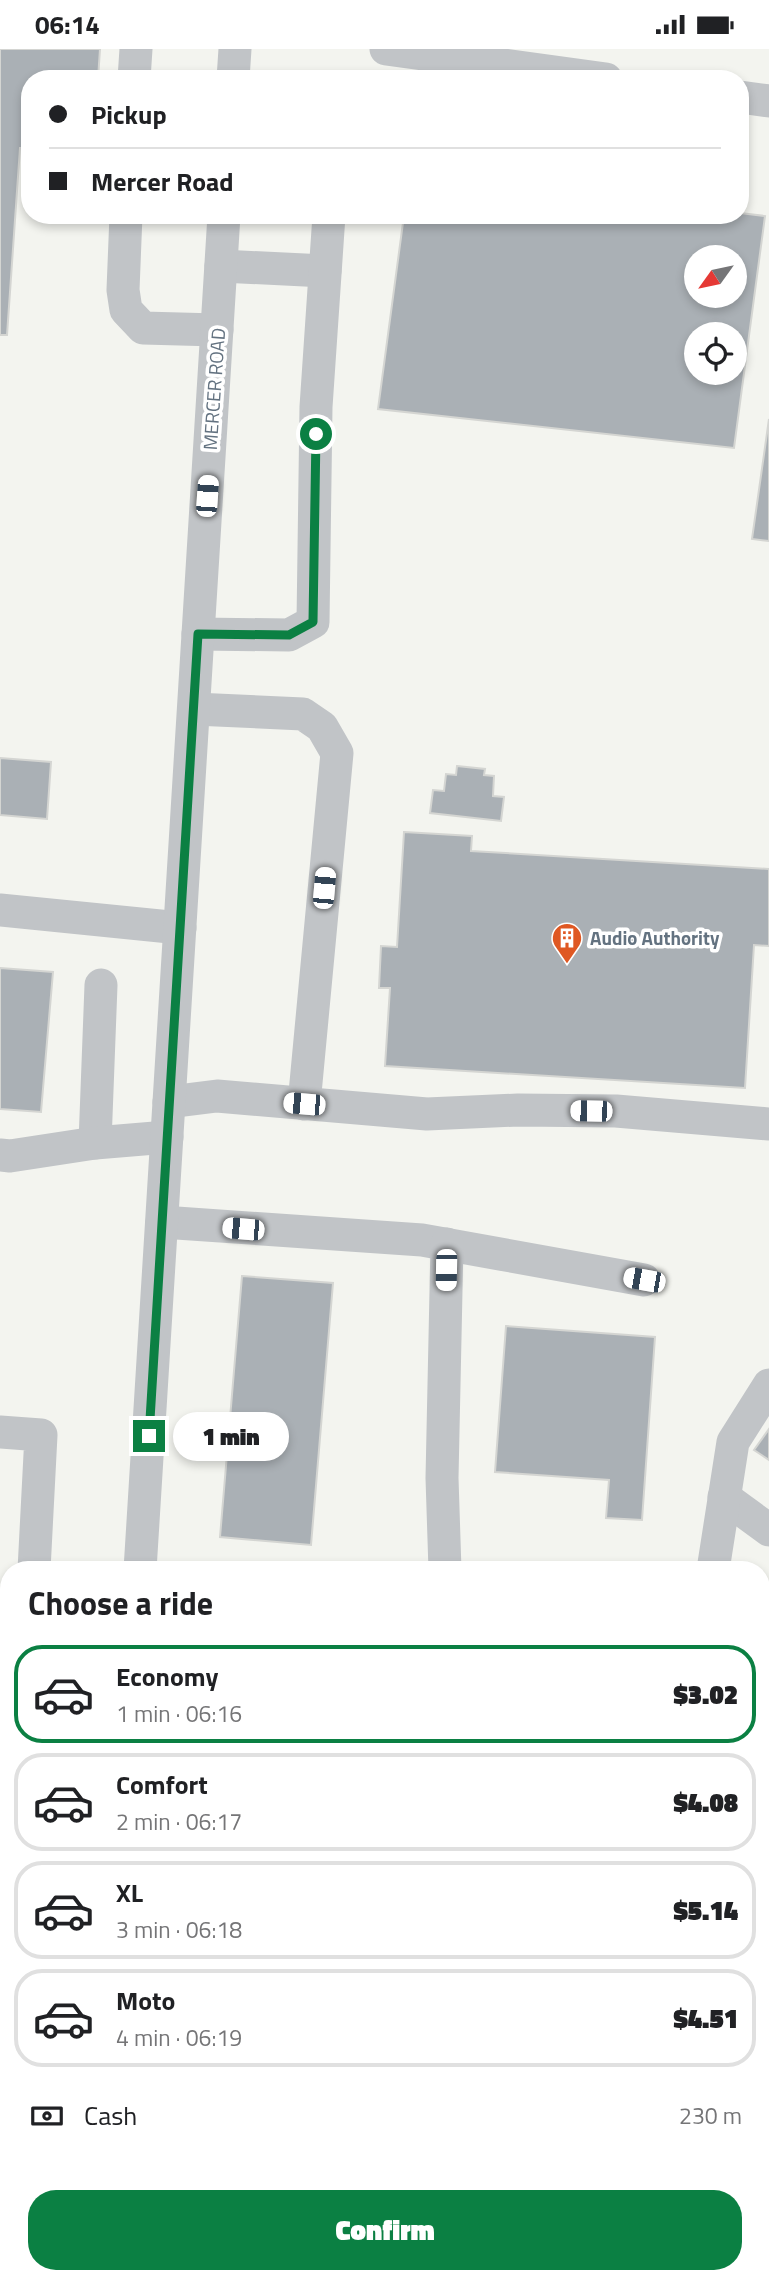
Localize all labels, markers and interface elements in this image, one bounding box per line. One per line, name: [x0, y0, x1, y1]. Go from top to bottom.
text: 06:14: [35, 5, 100, 44]
text: Pickup: [91, 95, 167, 134]
text: Mercer Road: [91, 162, 234, 201]
north arrow: [684, 245, 747, 308]
map controls: [684, 245, 747, 385]
button: locate: [684, 322, 747, 385]
street label: MERCER ROAD: [195, 327, 232, 451]
route start: [300, 418, 332, 450]
car: [196, 474, 219, 518]
car: [312, 866, 337, 910]
building icon: Audio Authority: [550, 921, 584, 965]
place label: Audio Authority: [590, 923, 720, 952]
car: [283, 1092, 326, 1116]
car: [570, 1100, 613, 1122]
car: [222, 1217, 265, 1241]
car: [436, 1249, 457, 1291]
car: [622, 1266, 667, 1294]
callout: 1 min: [174, 1411, 289, 1461]
text: 1 min: [202, 1419, 260, 1454]
route end: [133, 1420, 165, 1452]
text: Choose a ride: [28, 1579, 213, 1627]
text: Economy: [116, 1657, 218, 1696]
icon: car: [32, 1663, 95, 1726]
text: $3.02: [673, 1675, 738, 1714]
text: 1 min · 06:16: [116, 1696, 242, 1731]
text: Comfort: [116, 1765, 208, 1804]
icon: car: [32, 1771, 95, 1834]
text: $4.08: [673, 1783, 738, 1822]
text: 2 min · 06:17: [116, 1804, 242, 1839]
text: XL: [116, 1873, 143, 1912]
icon: car: [32, 1879, 95, 1942]
text: $5.14: [673, 1891, 738, 1930]
text: 3 min · 06:18: [116, 1912, 242, 1947]
text: Moto: [116, 1981, 175, 2020]
icon: car: [32, 1987, 95, 2050]
text: $4.51: [673, 1999, 738, 2038]
text: 4 min · 06:19: [116, 2020, 242, 2055]
text: Cash: [84, 2096, 137, 2135]
icon: cash: [28, 2097, 66, 2135]
text: 230 m: [679, 2098, 742, 2133]
button: Confirm: [28, 2190, 742, 2270]

